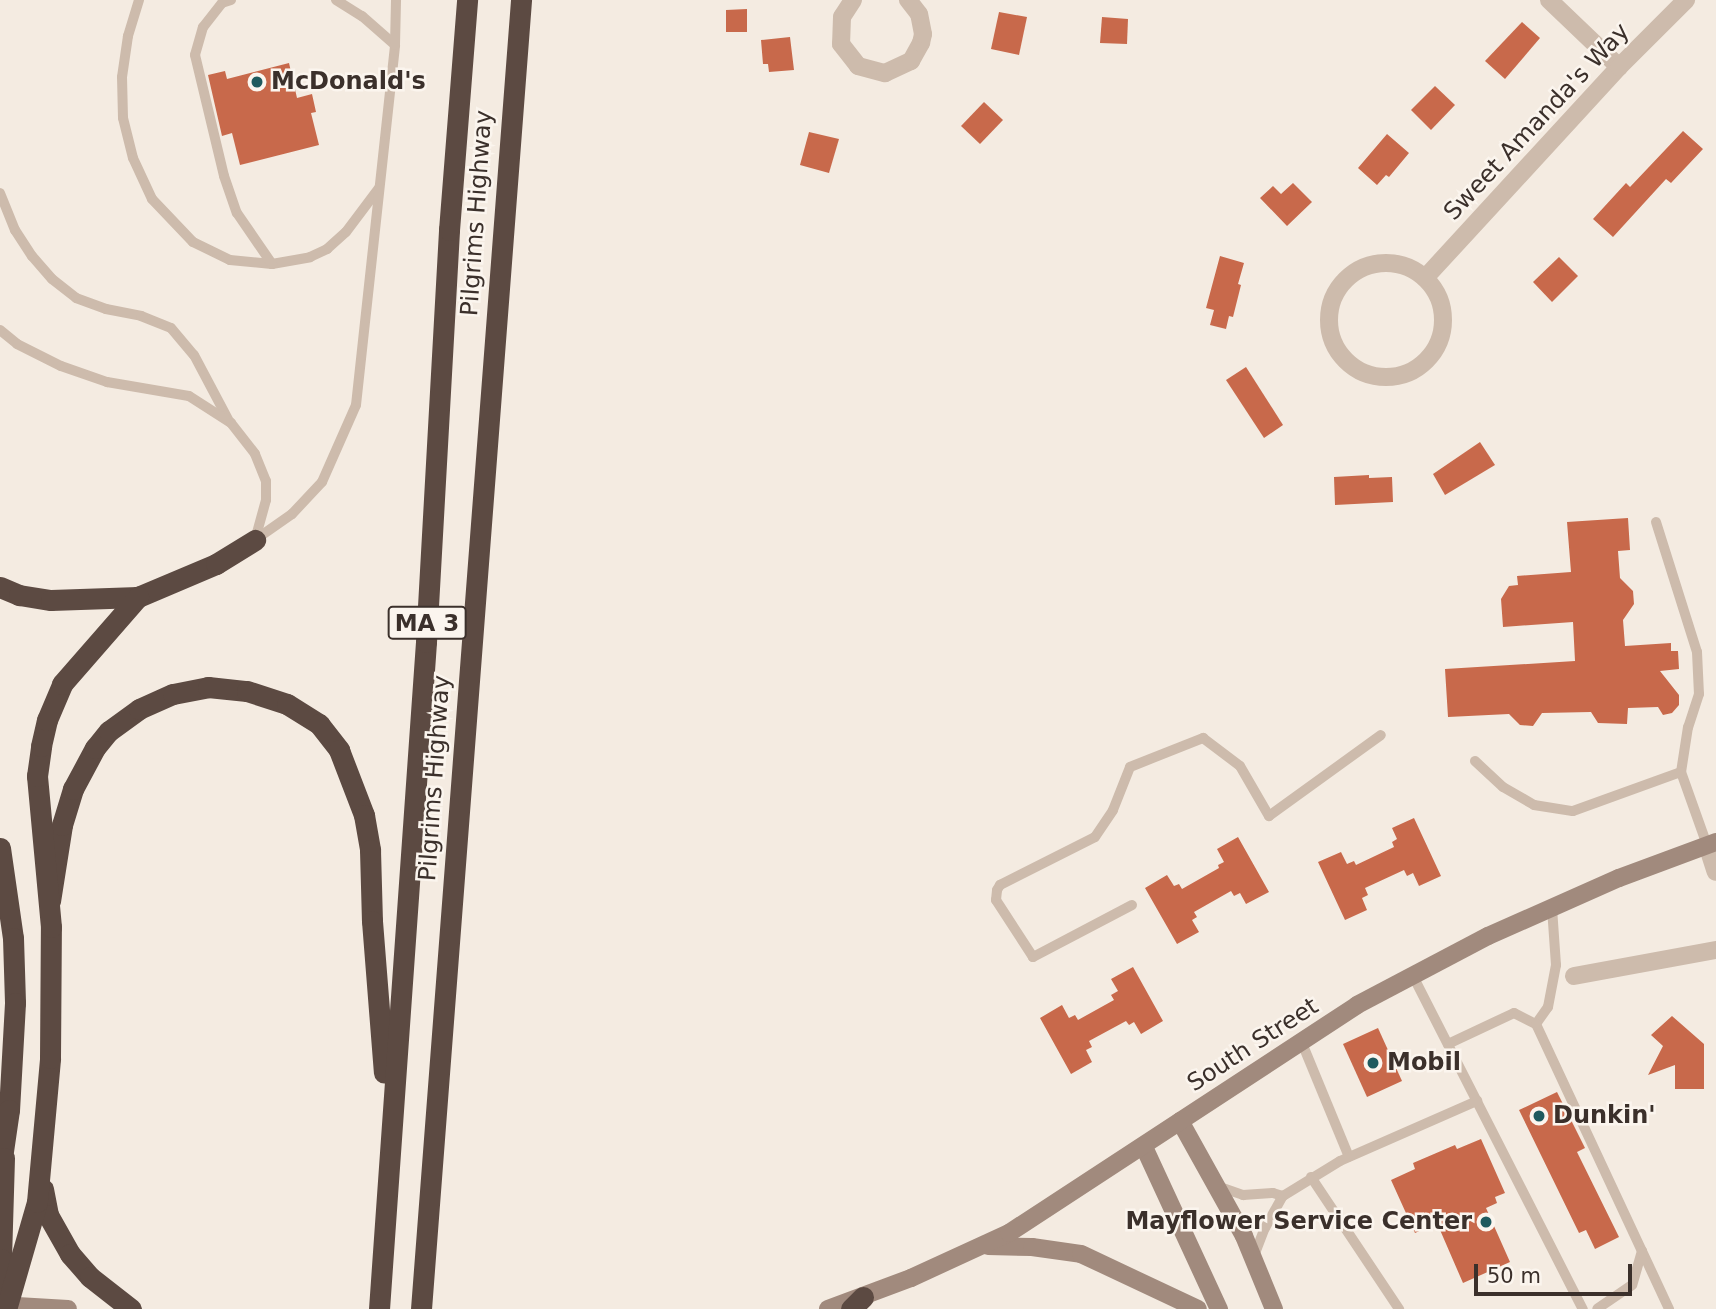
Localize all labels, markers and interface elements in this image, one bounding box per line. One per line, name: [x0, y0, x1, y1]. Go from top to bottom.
street label: Sweet Amanda's Way: [1438, 17, 1636, 227]
place label: McDonald's: [271, 68, 426, 96]
marker: McDonald's: [249, 74, 265, 90]
street label: Pilgrims Highway: [455, 109, 499, 317]
road number: MA 3: [387, 604, 467, 642]
street label: Pilgrims Highway: [413, 674, 457, 882]
street label: South Street: [1182, 992, 1324, 1098]
place label: Mobil: [1387, 1049, 1461, 1077]
marker: Mobil: [1365, 1055, 1381, 1071]
place label: Dunkin': [1553, 1102, 1656, 1130]
marker: Dunkin': [1531, 1108, 1547, 1124]
place label: Mayflower Service Center: [1125, 1208, 1472, 1236]
marker: Mayflower Service Center: [1478, 1214, 1494, 1230]
scale bar: [1478, 1250, 1636, 1294]
text: 50 m: [1487, 1264, 1541, 1288]

